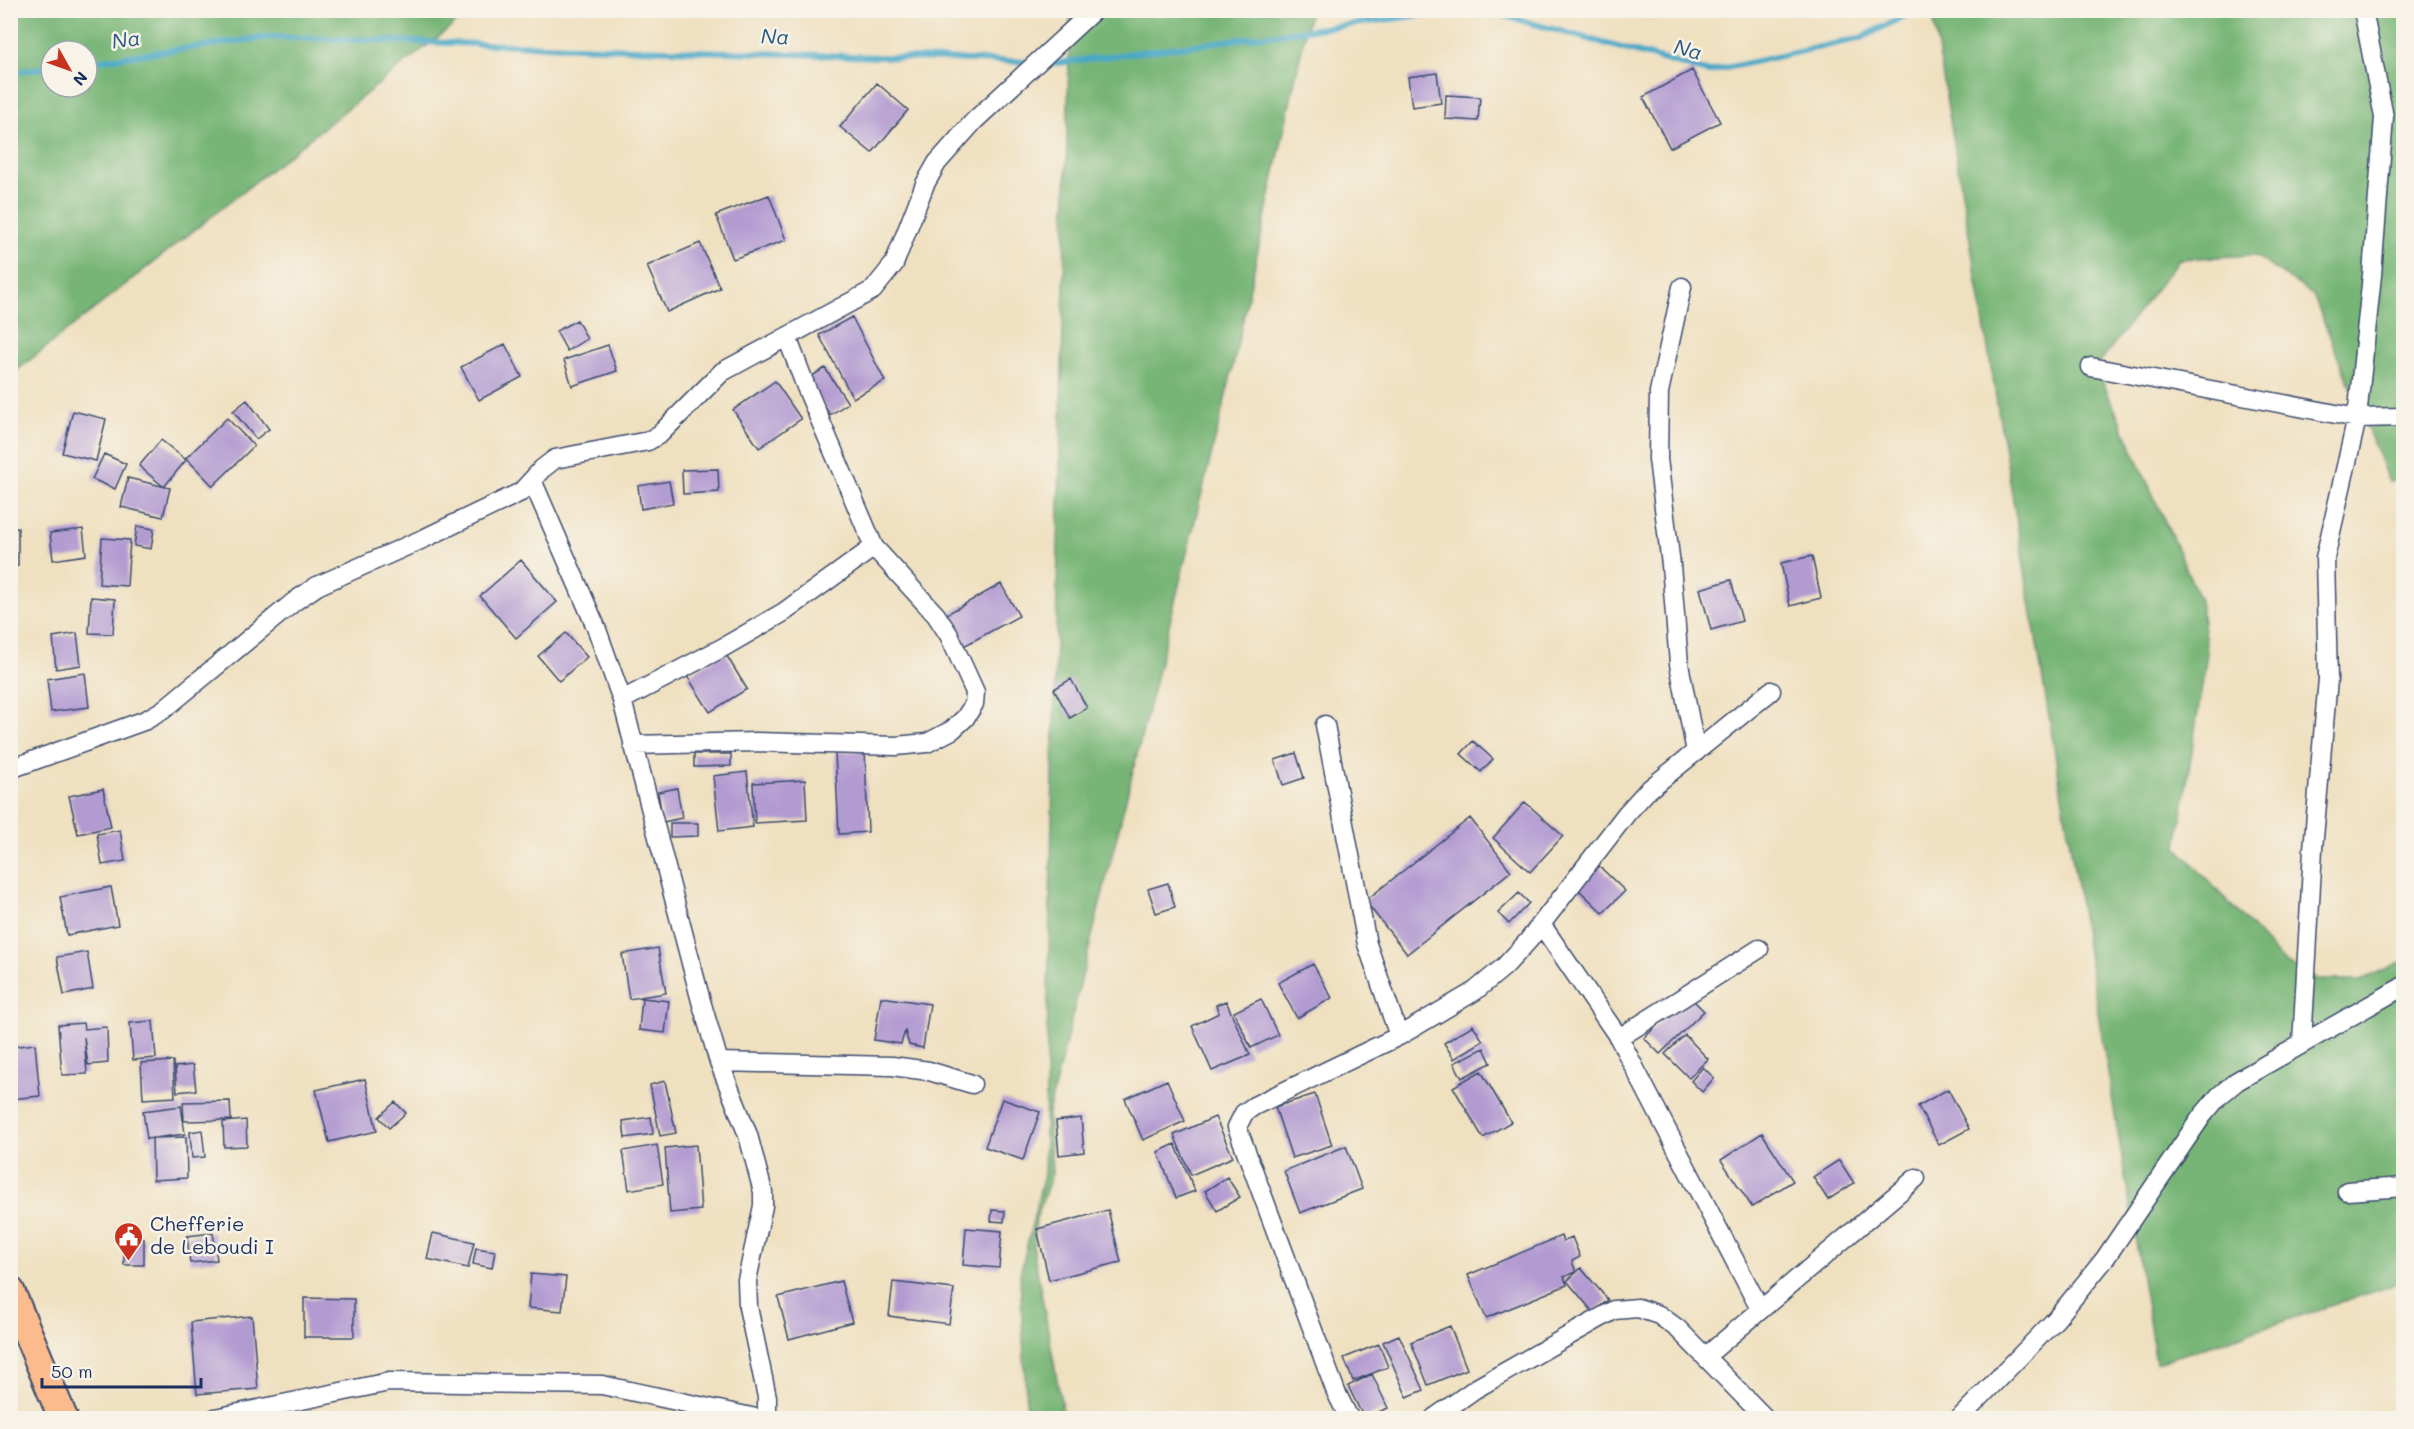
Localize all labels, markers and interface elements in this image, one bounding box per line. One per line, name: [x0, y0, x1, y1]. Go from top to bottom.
water label: Na: [760, 22, 790, 49]
water label: Na: [110, 23, 142, 54]
water label: Na: [1671, 32, 1706, 65]
north arrow: [39, 39, 99, 99]
text: N: [69, 68, 93, 90]
place label: Chefferie de Leboudi I: [150, 1210, 274, 1259]
public building icon: Chefferie de Leboudi I: [113, 1220, 145, 1262]
scale bar: [42, 1351, 201, 1389]
text: 50 m: [51, 1359, 93, 1383]

